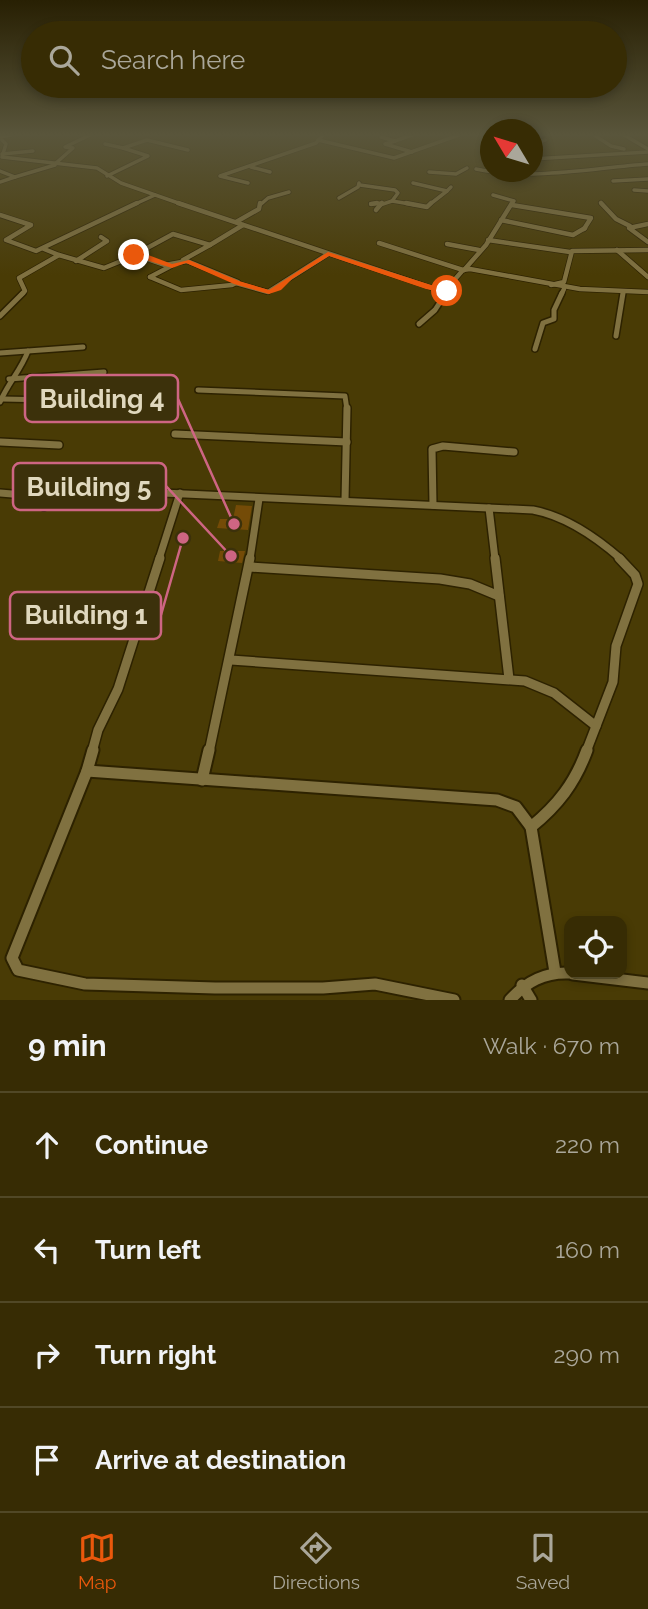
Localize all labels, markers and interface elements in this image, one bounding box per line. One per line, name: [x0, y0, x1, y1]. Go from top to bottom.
search box: [21, 21, 627, 98]
icon: search: [45, 41, 83, 79]
text: Search here: [101, 45, 245, 75]
north arrow: [480, 119, 543, 182]
route end: [118, 239, 149, 270]
route start: [431, 275, 462, 306]
callout: Building 4: [25, 375, 178, 422]
text: Building 4: [39, 384, 165, 414]
callout: Building 5: [13, 463, 166, 510]
text: Building 5: [27, 472, 151, 502]
callout: Building 1: [10, 592, 161, 639]
text: Building 1: [24, 600, 148, 630]
map controls: [564, 916, 627, 979]
button: locate: [564, 916, 627, 979]
text: 9 min: [28, 1028, 107, 1063]
text: Walk · 670 m: [483, 1032, 620, 1059]
icon: ahead: [28, 1126, 66, 1164]
text: Continue: [95, 1130, 208, 1160]
text: 220 m: [555, 1131, 620, 1158]
icon: left: [28, 1231, 66, 1269]
text: Turn left: [95, 1235, 201, 1265]
text: 160 m: [555, 1236, 620, 1263]
icon: right: [28, 1336, 66, 1374]
text: Turn right: [95, 1340, 216, 1370]
text: 290 m: [553, 1341, 620, 1368]
icon: arrive: [28, 1441, 66, 1479]
text: Arrive at destination: [95, 1445, 346, 1475]
tab: Map: [78, 1529, 117, 1593]
tab: Directions: [272, 1529, 360, 1593]
tab: Saved: [516, 1529, 570, 1593]

